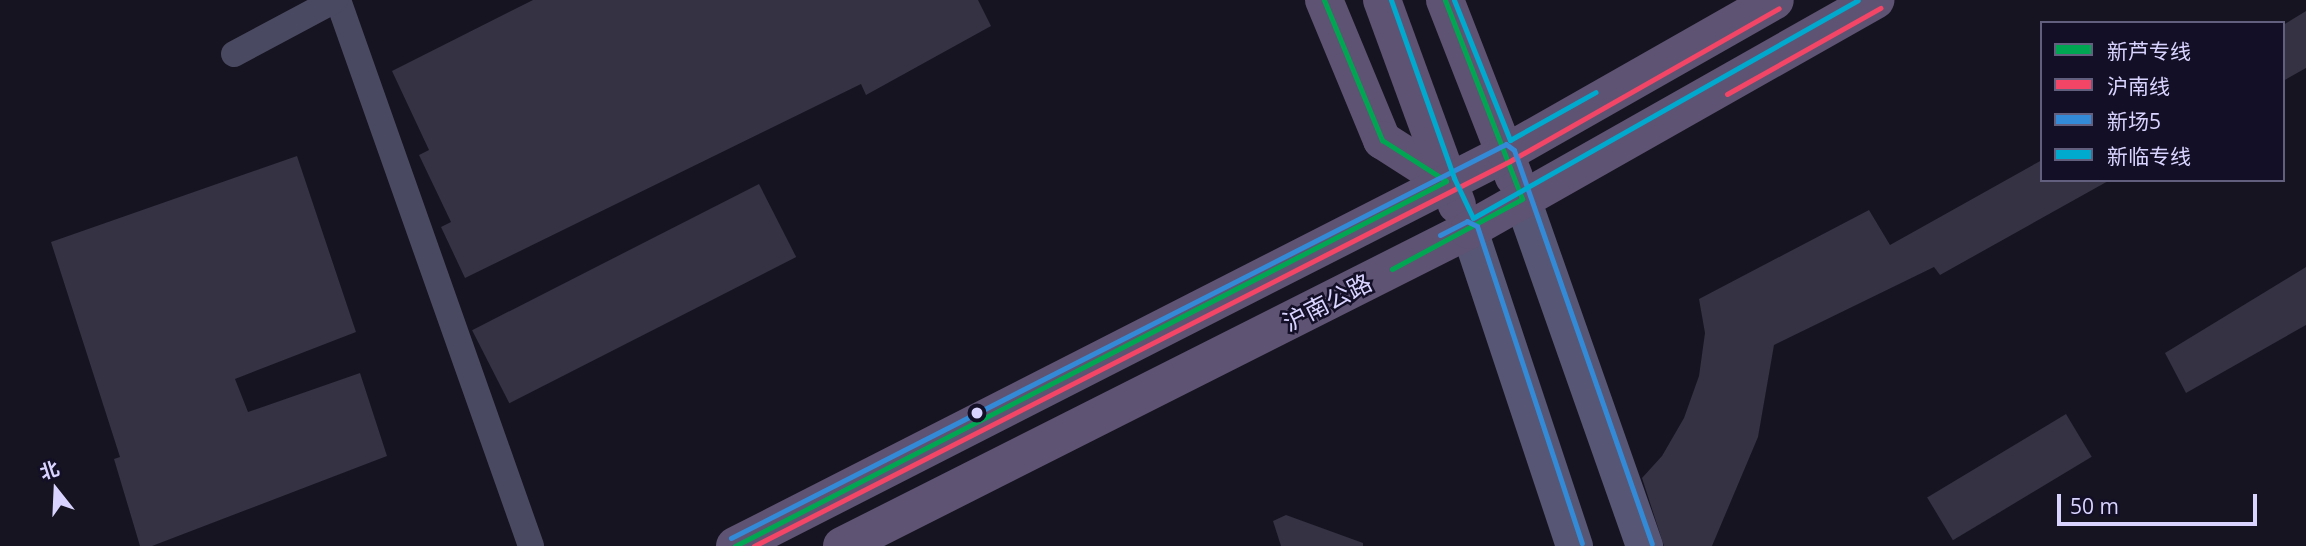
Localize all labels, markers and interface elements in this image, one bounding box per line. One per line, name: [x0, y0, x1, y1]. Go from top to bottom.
legend: [2040, 21, 2285, 182]
text: 新芦专线: [2107, 37, 2191, 65]
text: 沪南线: [2107, 72, 2170, 100]
text: 新场5: [2107, 107, 2161, 135]
text: 新临专线: [2107, 142, 2191, 170]
street label: 沪南公路: [1278, 267, 1376, 337]
unlabelled marker: [970, 406, 984, 420]
north arrow: [21, 455, 91, 525]
text: 北: [36, 455, 63, 485]
scale bar: [2061, 480, 2260, 524]
text: 50 m: [2070, 492, 2119, 520]

